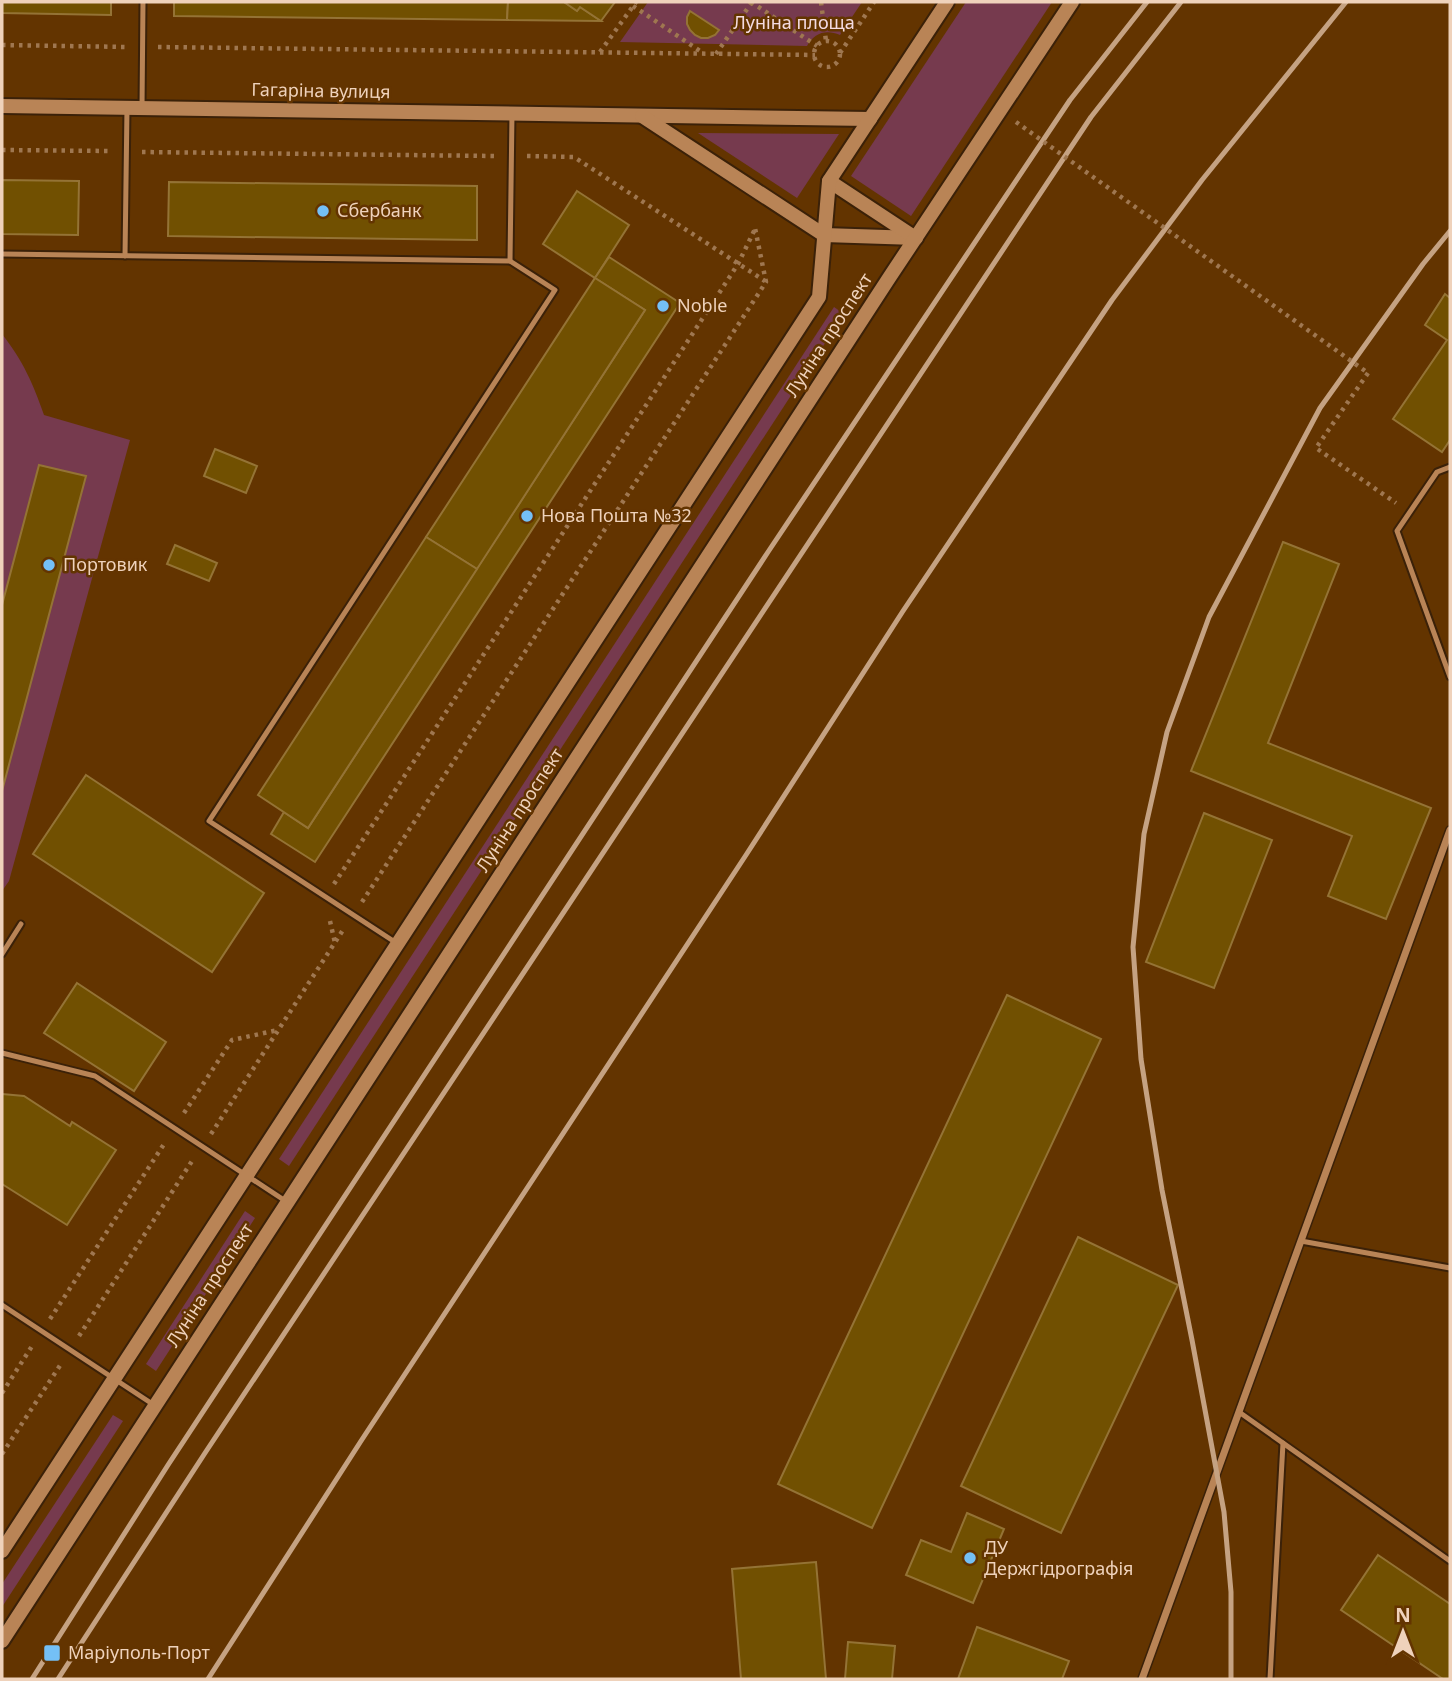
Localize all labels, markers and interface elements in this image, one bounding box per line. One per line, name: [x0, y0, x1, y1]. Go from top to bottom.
park label: Луніна площа: [733, 10, 855, 34]
street label: Гагаріна вулиця: [251, 77, 391, 103]
place label: Сбербанк: [337, 198, 422, 222]
marker: Сбербанк: [315, 203, 331, 219]
street label: Луніна проспект: [779, 267, 878, 401]
place label: Noble: [677, 293, 727, 317]
marker: Noble: [655, 298, 671, 314]
place label: Нова Пошта №32: [541, 503, 692, 527]
marker: Нова Пошта №32: [519, 508, 535, 524]
place label: Портовик: [63, 552, 148, 576]
marker: Портовик: [41, 557, 57, 573]
street label: Луніна проспект: [470, 742, 569, 876]
street label: Луніна проспект: [160, 1217, 259, 1351]
place label: ДУ Держгідрографія: [984, 1535, 1134, 1580]
marker: ДУ Держгідрографія: [962, 1550, 978, 1566]
north arrow: [1368, 1597, 1438, 1667]
text: N: [1395, 1602, 1411, 1628]
place label: Маріуполь-Порт: [68, 1640, 211, 1664]
marker: Маріуполь-Порт: [42, 1643, 62, 1663]

